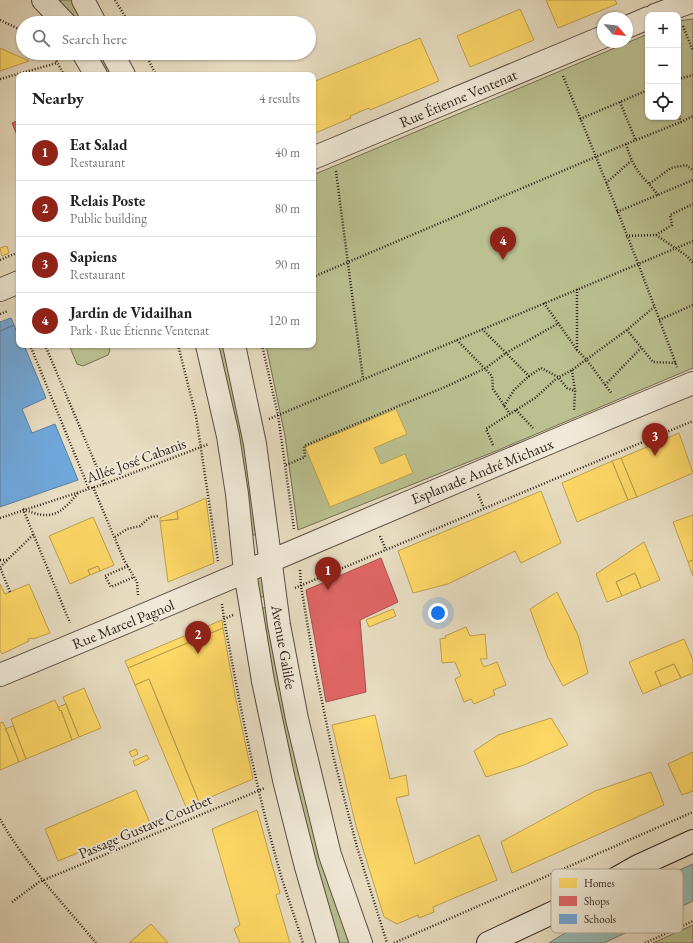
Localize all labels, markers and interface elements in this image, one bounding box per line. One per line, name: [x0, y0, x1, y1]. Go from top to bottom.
north arrow: [597, 12, 633, 48]
map controls: [645, 12, 681, 120]
button: +: [645, 12, 681, 48]
search box: [16, 16, 316, 60]
icon: search: [30, 27, 52, 49]
text: Search here: [62, 29, 127, 48]
button: −: [645, 48, 681, 84]
street label: Rue Étienne Ventenat: [396, 65, 520, 131]
button: locate: [645, 84, 681, 120]
text: Nearby: [32, 87, 84, 109]
text: 4 results: [259, 90, 300, 107]
text: Eat Salad: [70, 135, 127, 154]
text: 1: [42, 144, 48, 161]
text: 40 m: [275, 144, 300, 161]
text: Restaurant: [70, 154, 125, 171]
text: Relais Poste: [70, 191, 145, 210]
text: 2: [42, 200, 48, 217]
text: 80 m: [275, 200, 300, 217]
text: Public building: [70, 210, 147, 227]
pin: 4: [490, 227, 516, 260]
text: Sapiens: [70, 247, 117, 266]
text: 3: [42, 256, 48, 273]
text: 90 m: [275, 256, 300, 273]
text: Restaurant: [70, 266, 125, 283]
text: Jardin de Vidailhan: [70, 303, 192, 322]
text: 4: [42, 312, 48, 329]
text: 120 m: [269, 312, 300, 329]
text: Park · Rue Étienne Ventenat: [70, 322, 209, 339]
pin: 3: [642, 423, 668, 456]
street label: Allée José Cabanis: [83, 433, 189, 487]
street label: Esplanade André Michaux: [408, 434, 556, 508]
pin: 1: [315, 557, 341, 590]
street label: Rue Marcel Pagnol: [69, 595, 177, 653]
street label: Avenue Galilée: [267, 602, 301, 691]
your location: [428, 603, 448, 623]
pin: 2: [185, 621, 211, 654]
street label: Passage Gustave Courbet: [75, 789, 215, 863]
legend: [551, 869, 683, 933]
text: Homes: [584, 876, 615, 890]
text: Shops: [584, 894, 610, 908]
text: Schools: [584, 912, 617, 926]

